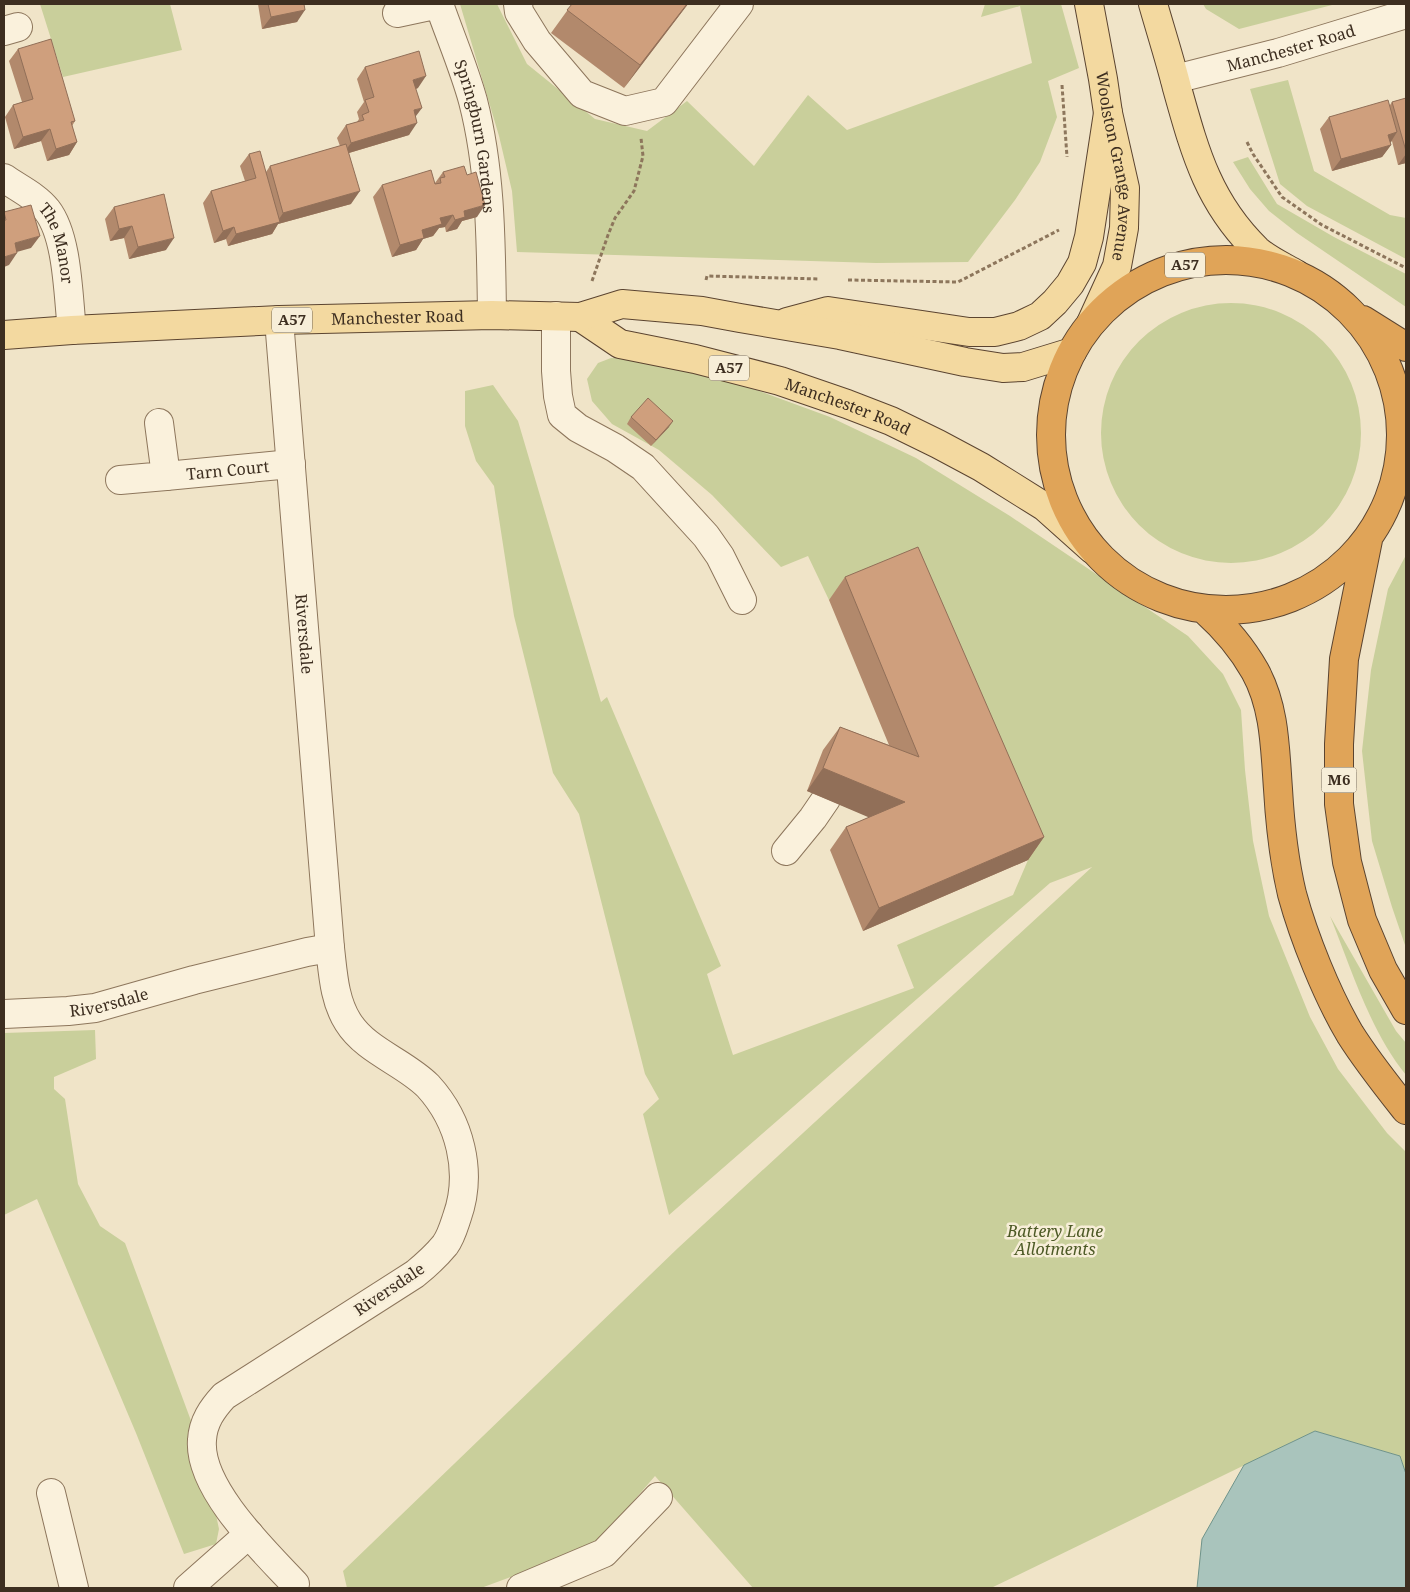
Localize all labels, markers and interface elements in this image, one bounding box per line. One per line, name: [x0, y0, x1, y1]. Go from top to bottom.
street label: Manchester Road: [1224, 19, 1358, 77]
street label: Springburn Gardens: [449, 57, 500, 214]
street label: Woolston Grange Avenue: [1091, 70, 1137, 263]
street label: The Manor: [34, 198, 79, 285]
road number: A57: [1165, 252, 1205, 278]
street label: Manchester Road: [331, 305, 464, 330]
road number: A57: [272, 308, 312, 332]
road number: A57: [709, 356, 749, 380]
street label: Manchester Road: [782, 373, 915, 440]
street label: Tarn Court: [185, 455, 270, 485]
street label: Riversdale: [290, 593, 319, 675]
road number: M6: [1322, 768, 1356, 792]
street label: Riversdale: [68, 982, 151, 1022]
park label: Battery Lane Allotments: [1006, 1220, 1103, 1260]
street label: Riversdale: [349, 1257, 429, 1321]

